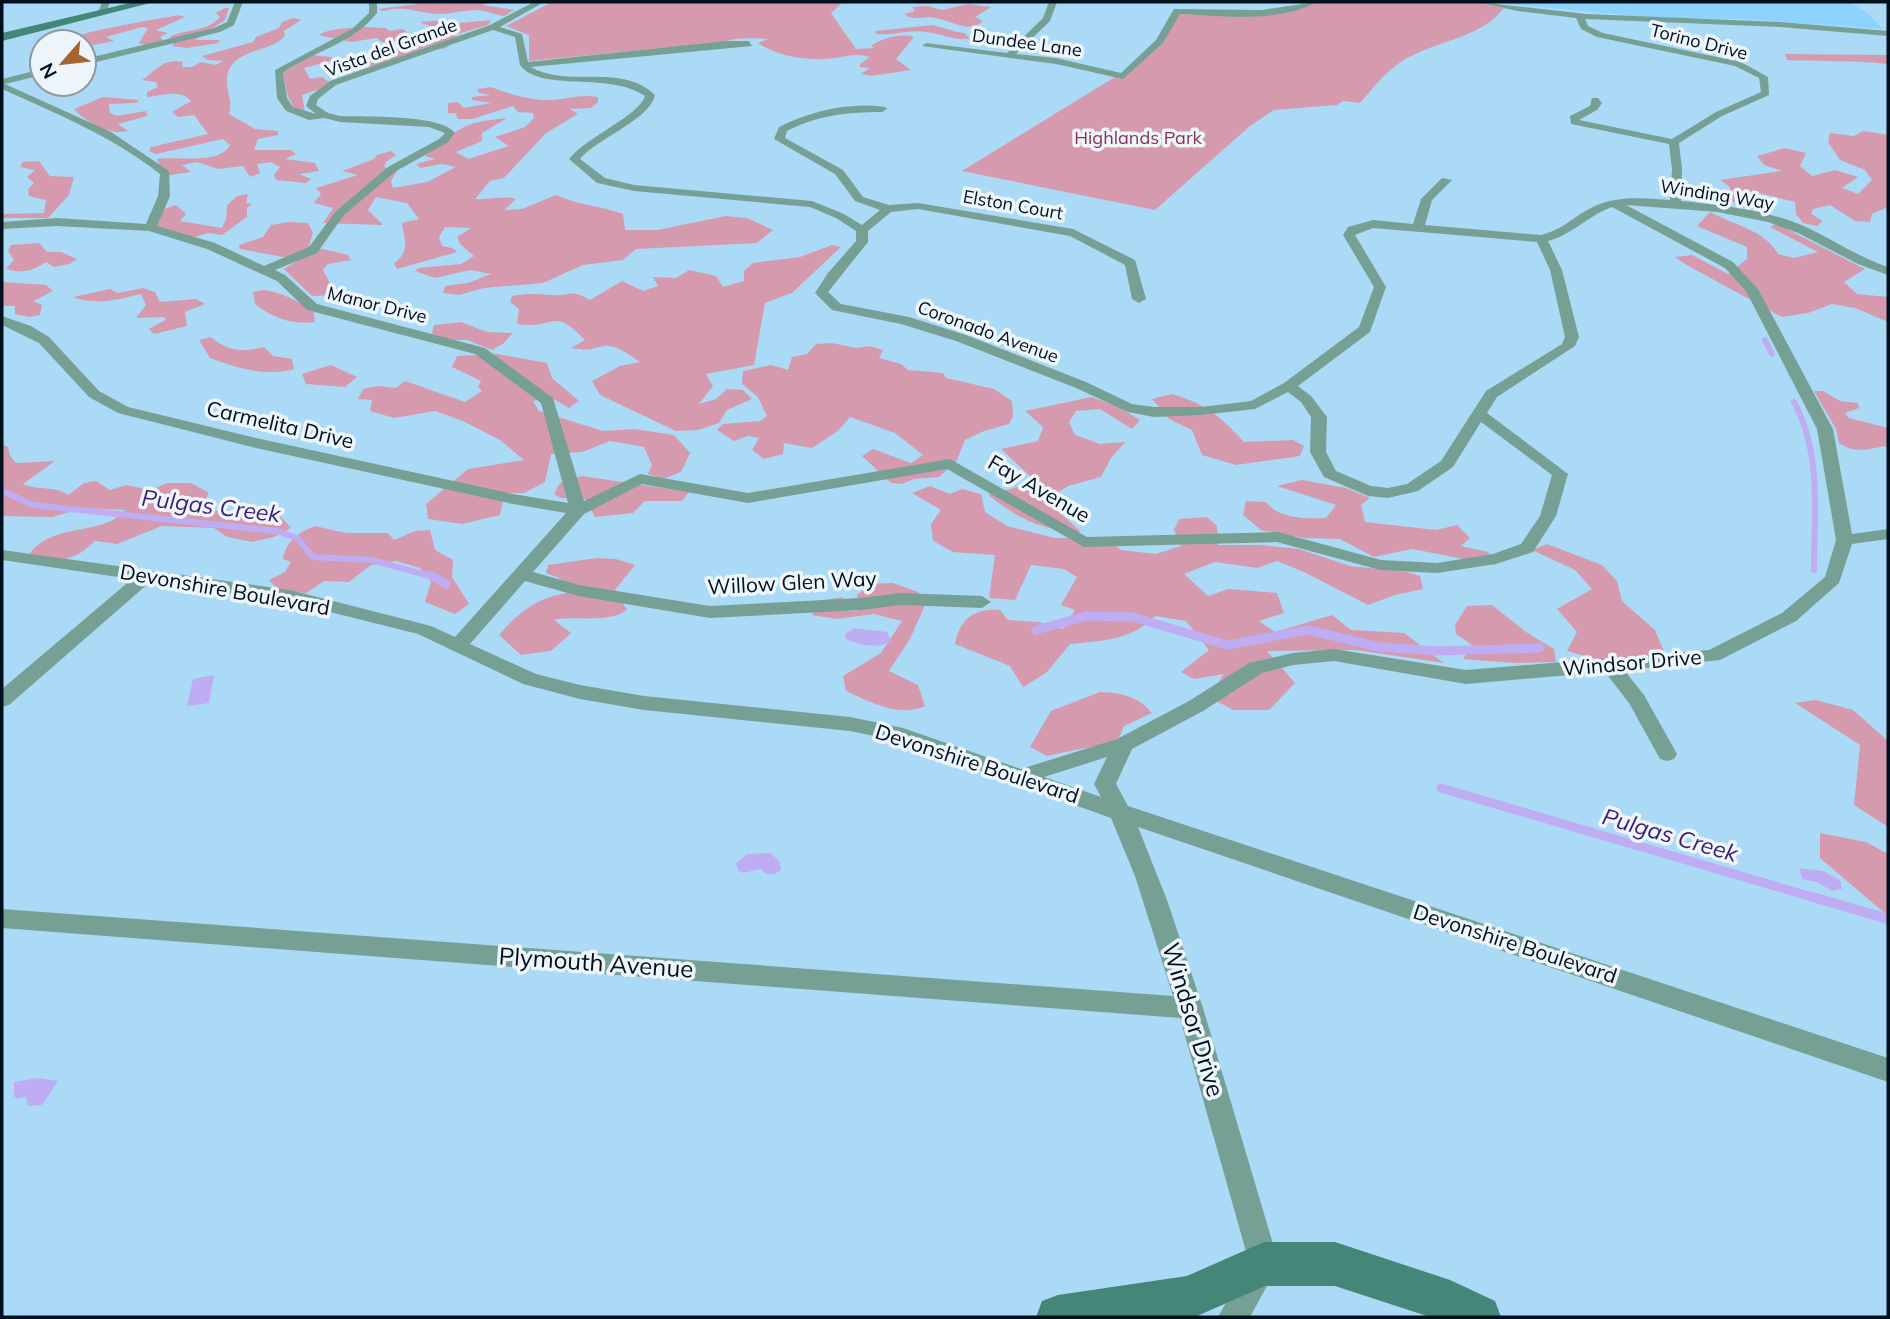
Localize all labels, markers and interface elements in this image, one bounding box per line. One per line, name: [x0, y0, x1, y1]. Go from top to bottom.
street label: Vista del Grande: [322, 13, 460, 82]
street label: Torino Drive: [1648, 18, 1750, 65]
street label: Dundee Lane: [971, 23, 1083, 62]
north arrow: [28, 28, 98, 98]
text: N: [34, 59, 62, 83]
park label: Highlands Park: [1074, 126, 1202, 149]
street label: Winding Way: [1658, 174, 1776, 215]
street label: Elston Court: [961, 184, 1065, 225]
street label: Manor Drive: [325, 281, 429, 328]
street label: Coronado Avenue: [914, 295, 1062, 368]
street label: Carmelita Drive: [204, 394, 356, 454]
street label: Fay Avenue: [984, 448, 1095, 528]
water label: Pulgas Creek: [140, 483, 283, 529]
street label: Devonshire Boulevard: [118, 558, 332, 620]
street label: Willow Glen Way: [707, 565, 877, 599]
street label: Windsor Drive: [1561, 643, 1703, 681]
street label: Devonshire Boulevard: [872, 718, 1082, 808]
water label: Pulgas Creek: [1599, 801, 1742, 868]
street label: Devonshire Boulevard: [1410, 898, 1620, 988]
street label: Windsor Drive: [1156, 939, 1232, 1100]
street label: Plymouth Avenue: [498, 940, 694, 984]

